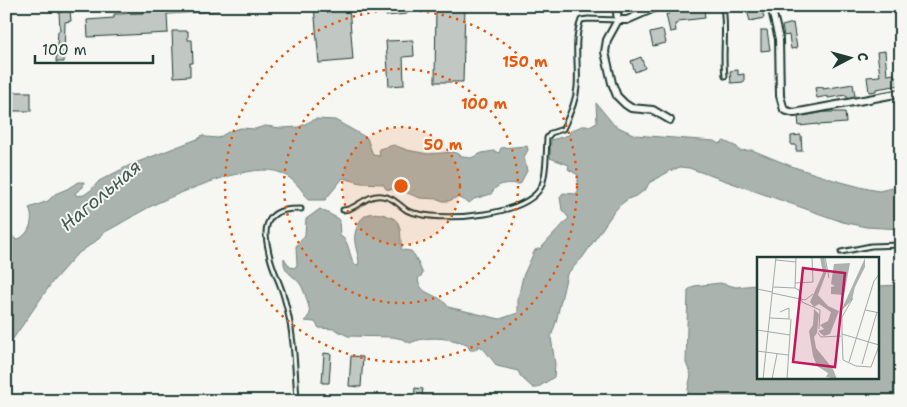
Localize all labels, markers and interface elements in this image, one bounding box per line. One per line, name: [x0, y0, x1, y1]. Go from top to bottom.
scale bar: [35, 32, 152, 64]
north arrow: [824, 32, 874, 82]
text: 100 m: [42, 40, 87, 60]
text: С: [854, 51, 872, 62]
text: 150 m: [502, 52, 548, 72]
text: 100 m: [461, 94, 507, 114]
text: 50 m: [424, 135, 463, 155]
water label: Нагольная: [54, 154, 146, 237]
centre of rings: [392, 177, 410, 195]
inset map: [757, 257, 880, 380]

